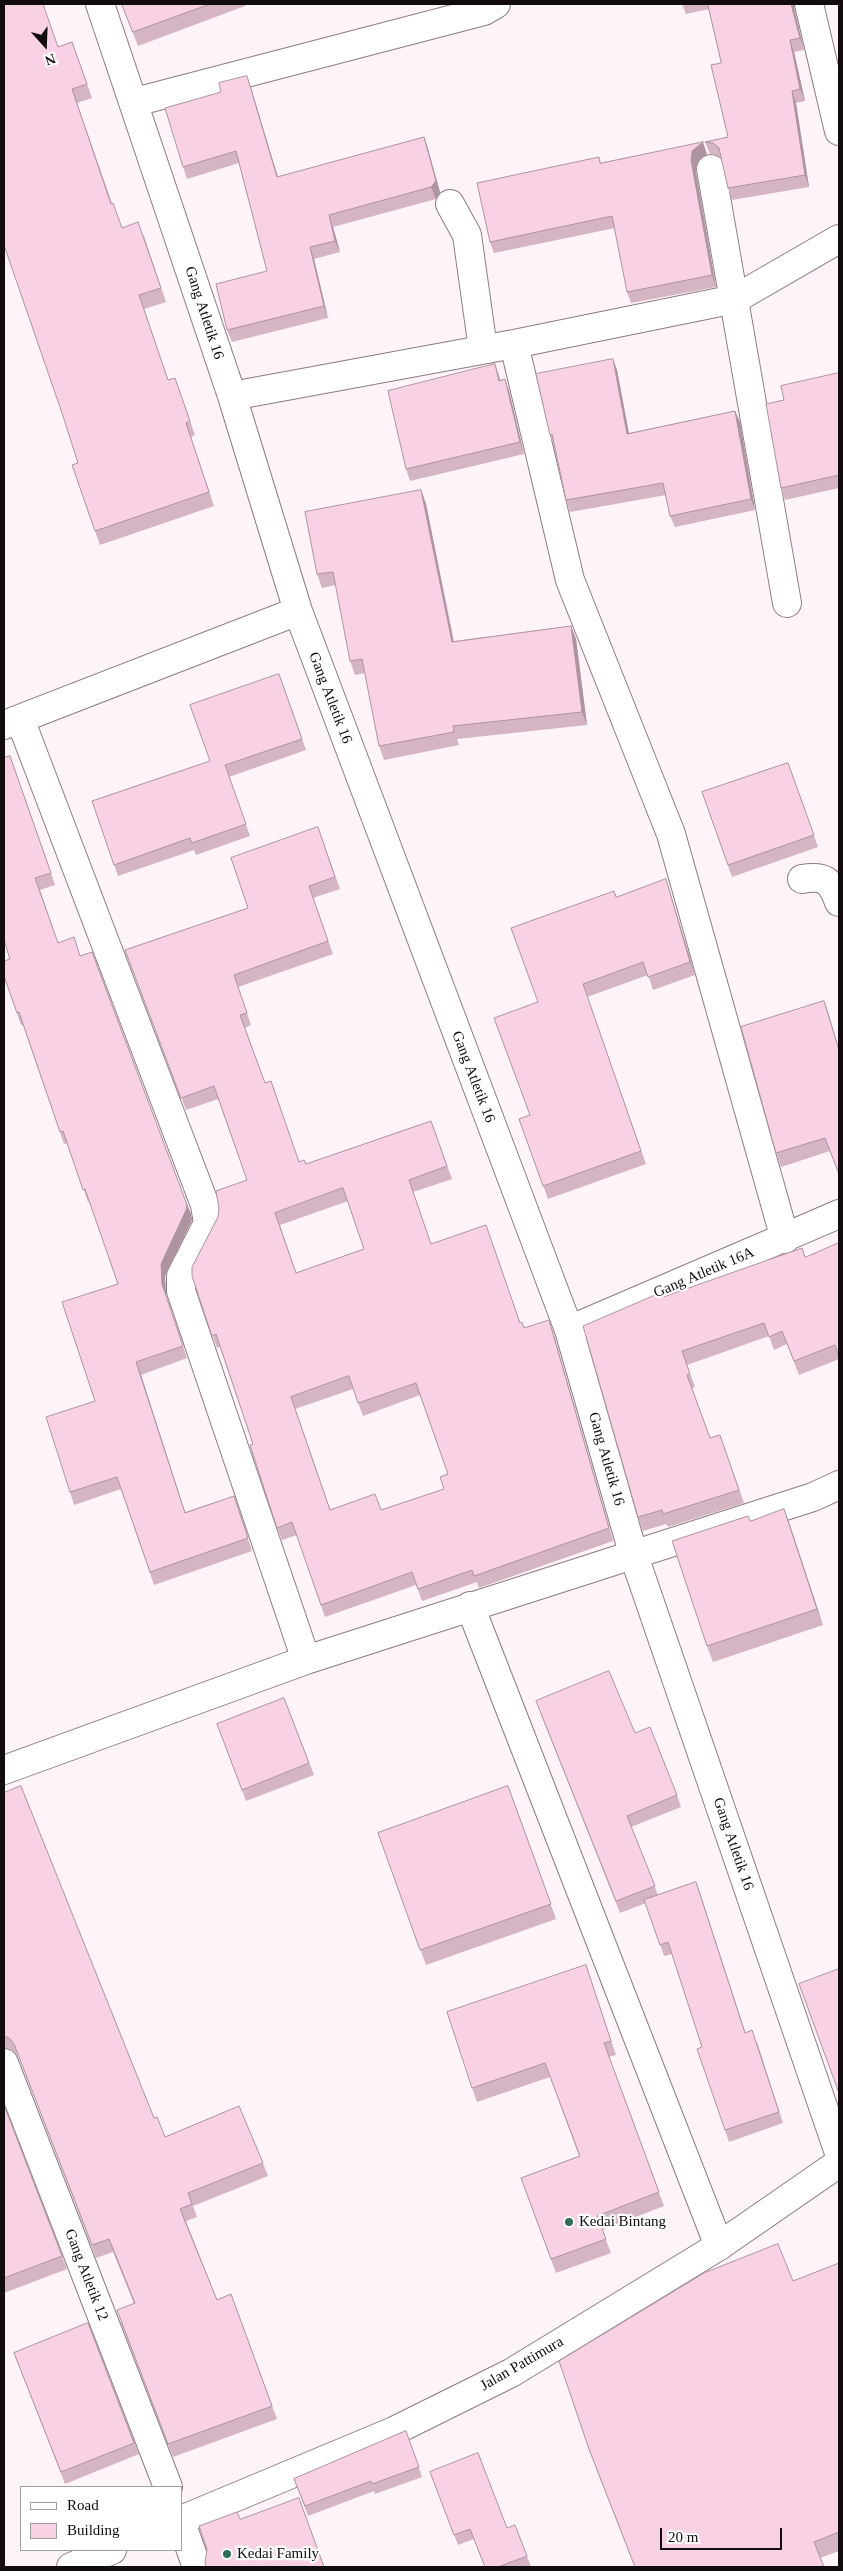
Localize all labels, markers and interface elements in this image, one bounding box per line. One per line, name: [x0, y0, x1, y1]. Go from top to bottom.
north arrow: [20, 20, 70, 70]
text: N: [43, 51, 58, 68]
street label: Gang Atletik 16: [181, 264, 227, 362]
street label: Gang Atletik 16: [304, 650, 356, 746]
street label: Gang Atletik 16: [447, 1029, 499, 1125]
street label: Gang Atletik 16A: [651, 1244, 757, 1302]
street label: Gang Atletik 16: [584, 1410, 628, 1508]
street label: Gang Atletik 16: [709, 1795, 757, 1893]
place label: Kedai Bintang: [579, 2213, 666, 2231]
marker: Kedai Bintang: [563, 2216, 575, 2228]
street label: Gang Atletik 12: [60, 2227, 112, 2323]
street label: Jalan Pattimura: [477, 2333, 567, 2395]
legend: [20, 2486, 182, 2551]
text: Road: [67, 2497, 99, 2513]
scale bar: [663, 2518, 786, 2550]
text: Building: [67, 2522, 120, 2538]
text: 20 m: [668, 2529, 698, 2545]
place label: Kedai Family: [237, 2545, 319, 2563]
marker: Kedai Family: [221, 2548, 233, 2560]

